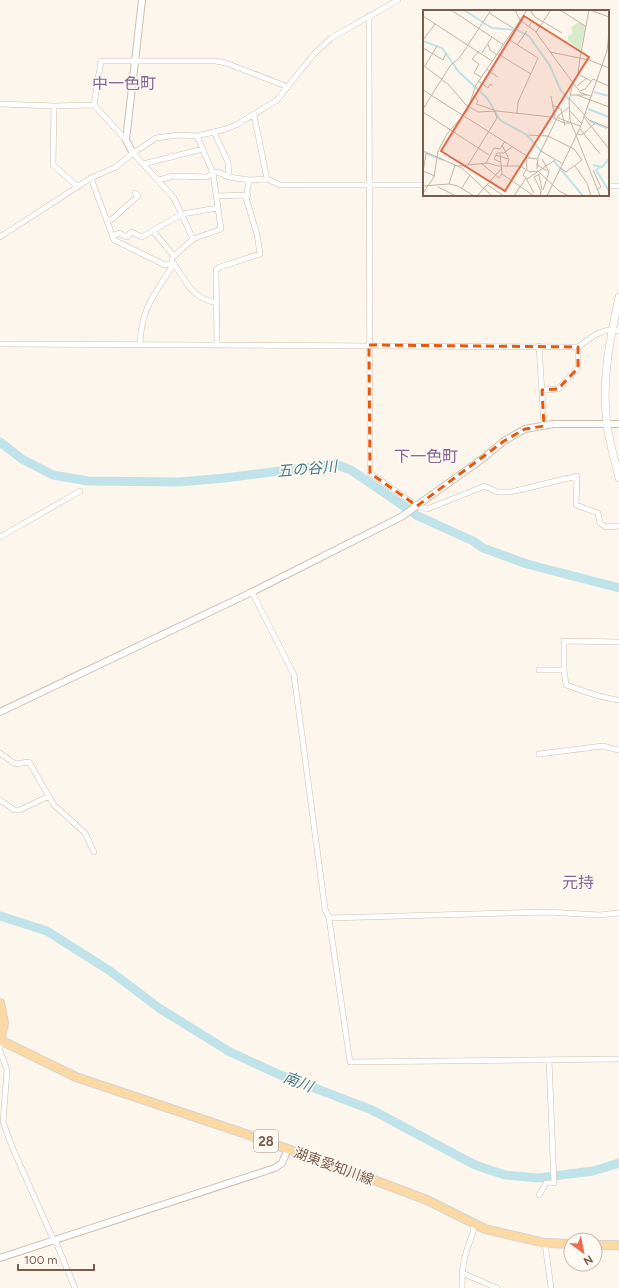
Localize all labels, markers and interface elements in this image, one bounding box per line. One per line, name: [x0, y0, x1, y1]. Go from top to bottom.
inset map: [423, 10, 609, 196]
district label: 中一色町: [92, 74, 156, 93]
district label: 下一色町: [394, 447, 458, 466]
water label: 五の谷川: [276, 457, 340, 481]
district label: 元持: [562, 873, 594, 892]
water label: 南川: [281, 1068, 317, 1096]
road number: 28: [254, 1130, 278, 1152]
street label: 湖東愛知川線: [291, 1144, 376, 1189]
north arrow: [563, 1232, 603, 1272]
scale bar: [18, 1246, 94, 1272]
text: N: [581, 1252, 595, 1268]
text: 100 m: [24, 1253, 58, 1267]

